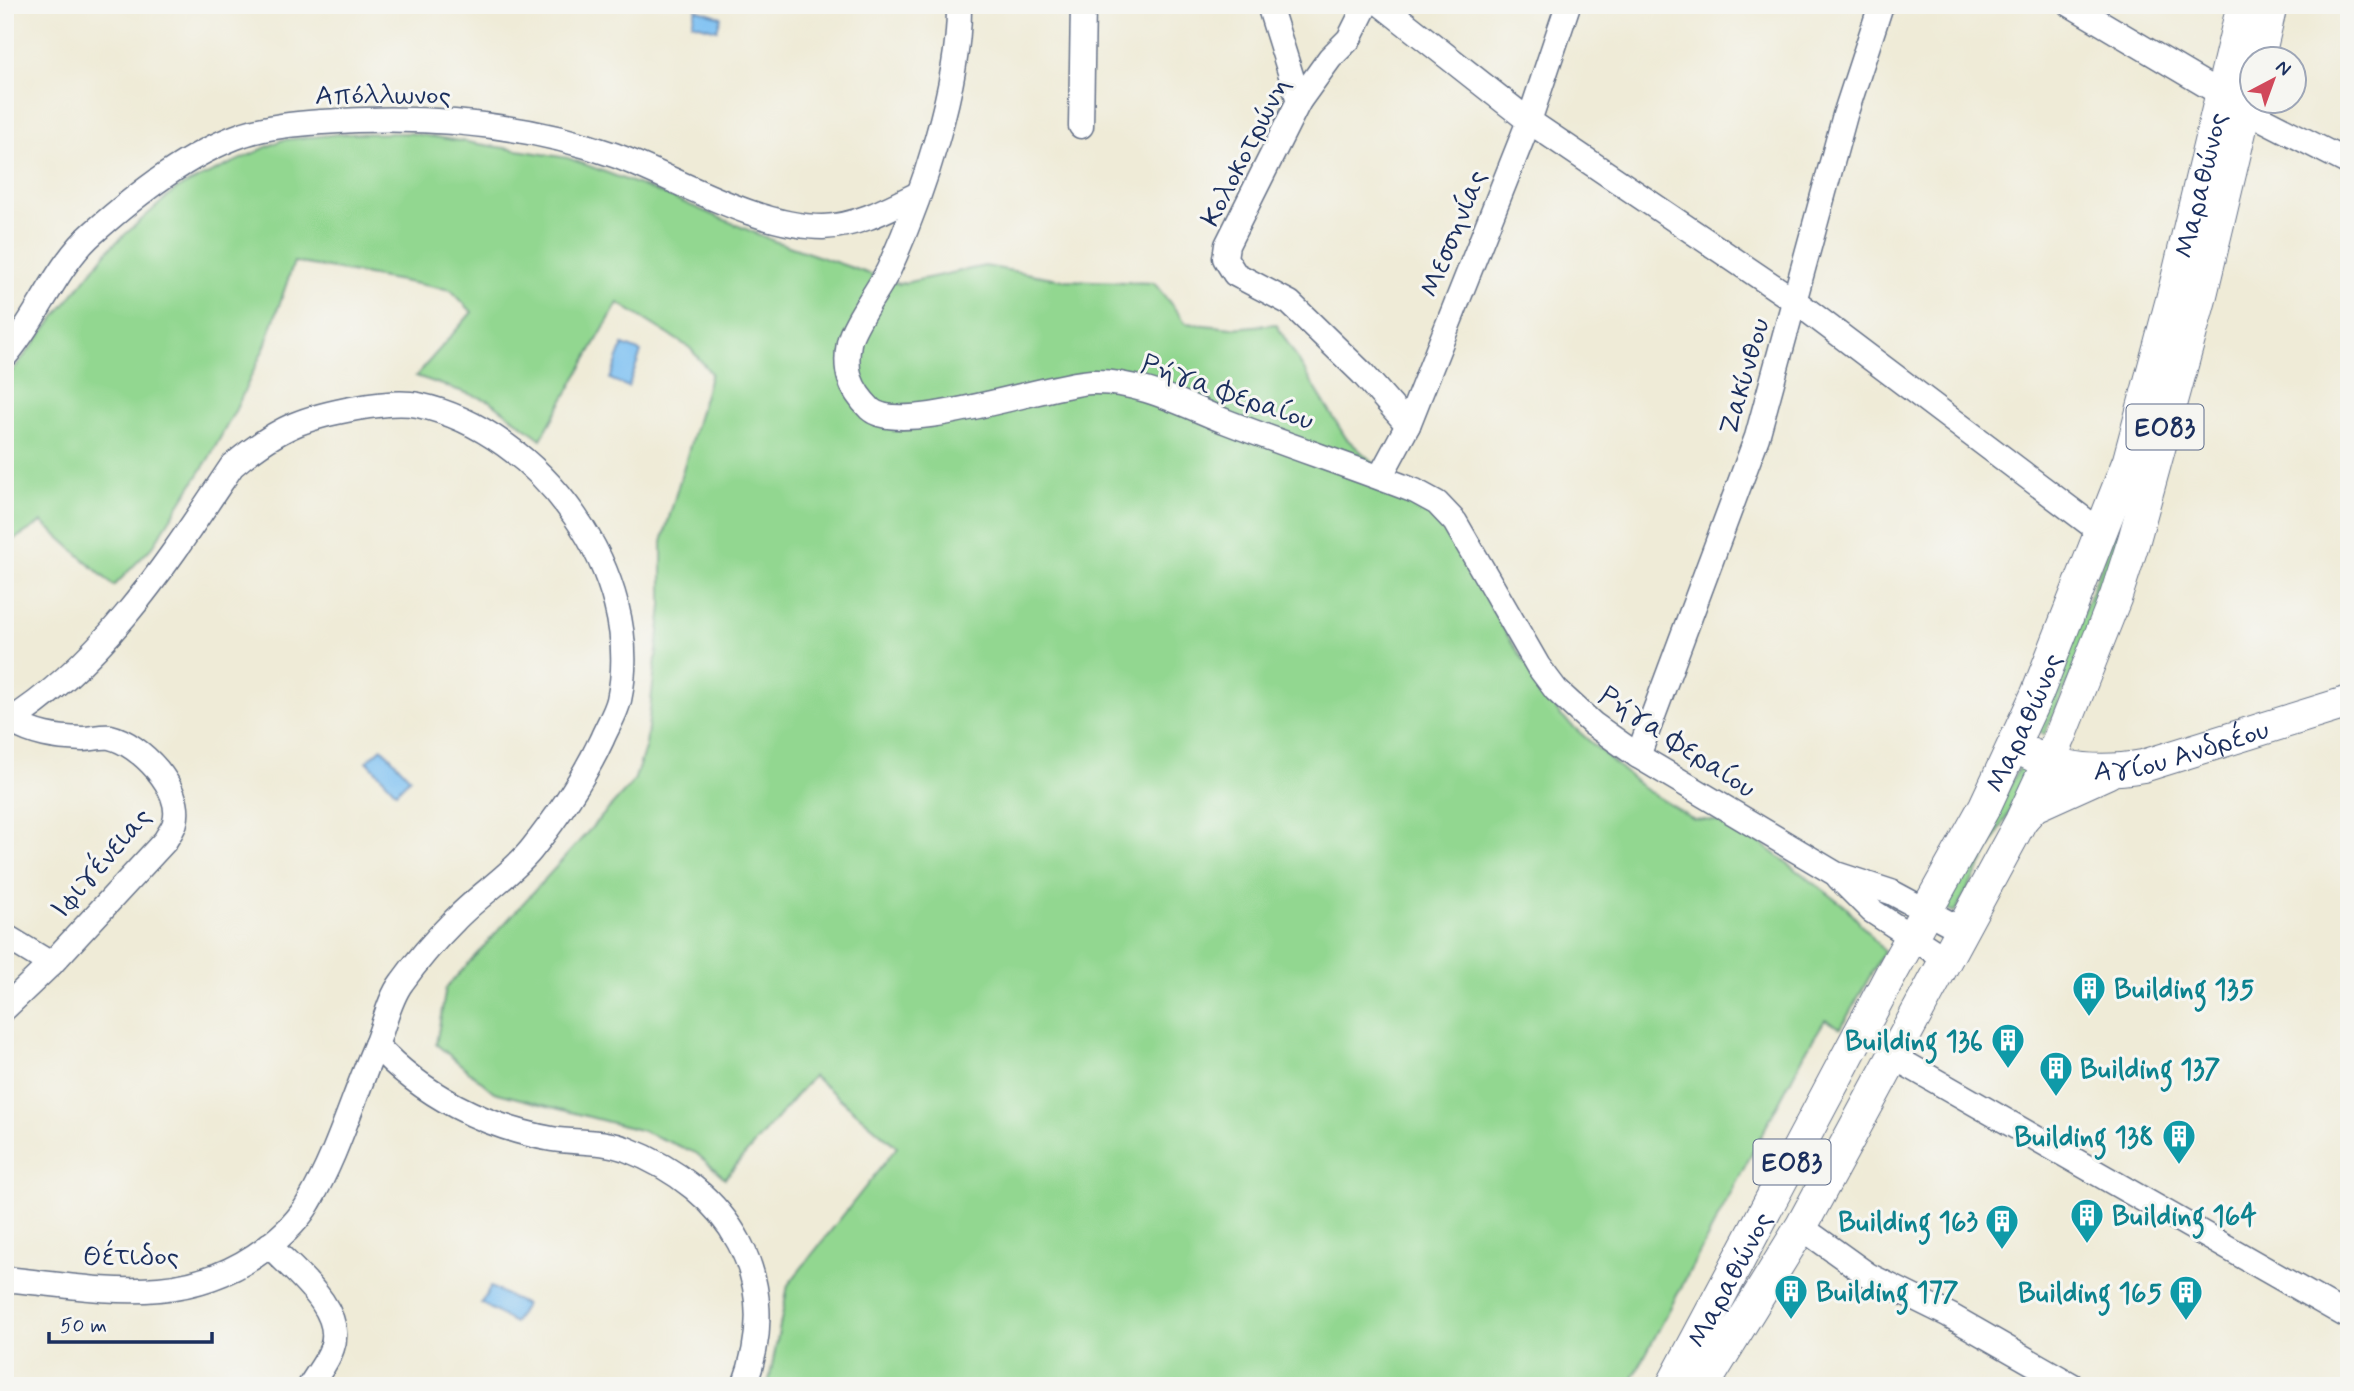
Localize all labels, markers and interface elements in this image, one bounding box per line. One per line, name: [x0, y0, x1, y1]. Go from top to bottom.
north arrow: [2238, 46, 2308, 116]
text: N: [2270, 55, 2296, 82]
street label: Κολοκοτρώνη: [1193, 71, 1300, 233]
street label: Απόλλωνος: [315, 78, 451, 115]
street label: Μαραθώνος: [2167, 109, 2238, 262]
street label: Μεσσηνίας: [1412, 165, 1497, 303]
street label: Ζακύνθου: [1711, 314, 1780, 439]
street label: Ρήγα Φεραίου: [1136, 346, 1319, 440]
road number: ΕΟ83: [2126, 404, 2204, 449]
street label: Μαραθώνος: [1978, 648, 2072, 799]
street label: Ρήγα Φεραίου: [1591, 678, 1762, 808]
street label: Αγίου Ανδρέου: [2094, 712, 2274, 791]
street label: Ιφιγένειας: [43, 800, 161, 927]
building icon: Building 135: [2070, 969, 2108, 1018]
place label: Building 135: [2114, 972, 2255, 1012]
building icon: Building 136: [1989, 1021, 2027, 1070]
place label: Building 136: [1845, 1024, 1983, 1064]
building icon: Building 137: [2037, 1049, 2075, 1098]
place label: Building 137: [2080, 1052, 2221, 1092]
building icon: Building 138: [2160, 1117, 2198, 1166]
place label: Building 138: [2014, 1120, 2154, 1160]
road number: ΕΟ83: [1754, 1140, 1830, 1184]
building icon: Building 164: [2068, 1196, 2106, 1245]
place label: Building 164: [2112, 1199, 2257, 1239]
building icon: Building 163: [1983, 1202, 2021, 1251]
place label: Building 163: [1838, 1205, 1979, 1245]
street label: Μαραθώνος: [1680, 1206, 1782, 1355]
street label: Θέτιδος: [83, 1239, 179, 1276]
building icon: Building 177: [1772, 1272, 1810, 1321]
building icon: Building 165: [2167, 1273, 2205, 1322]
place label: Building 177: [1816, 1275, 1959, 1315]
place label: Building 165: [2018, 1276, 2162, 1316]
scale bar: [49, 1300, 212, 1344]
text: 50 m: [60, 1312, 107, 1340]

